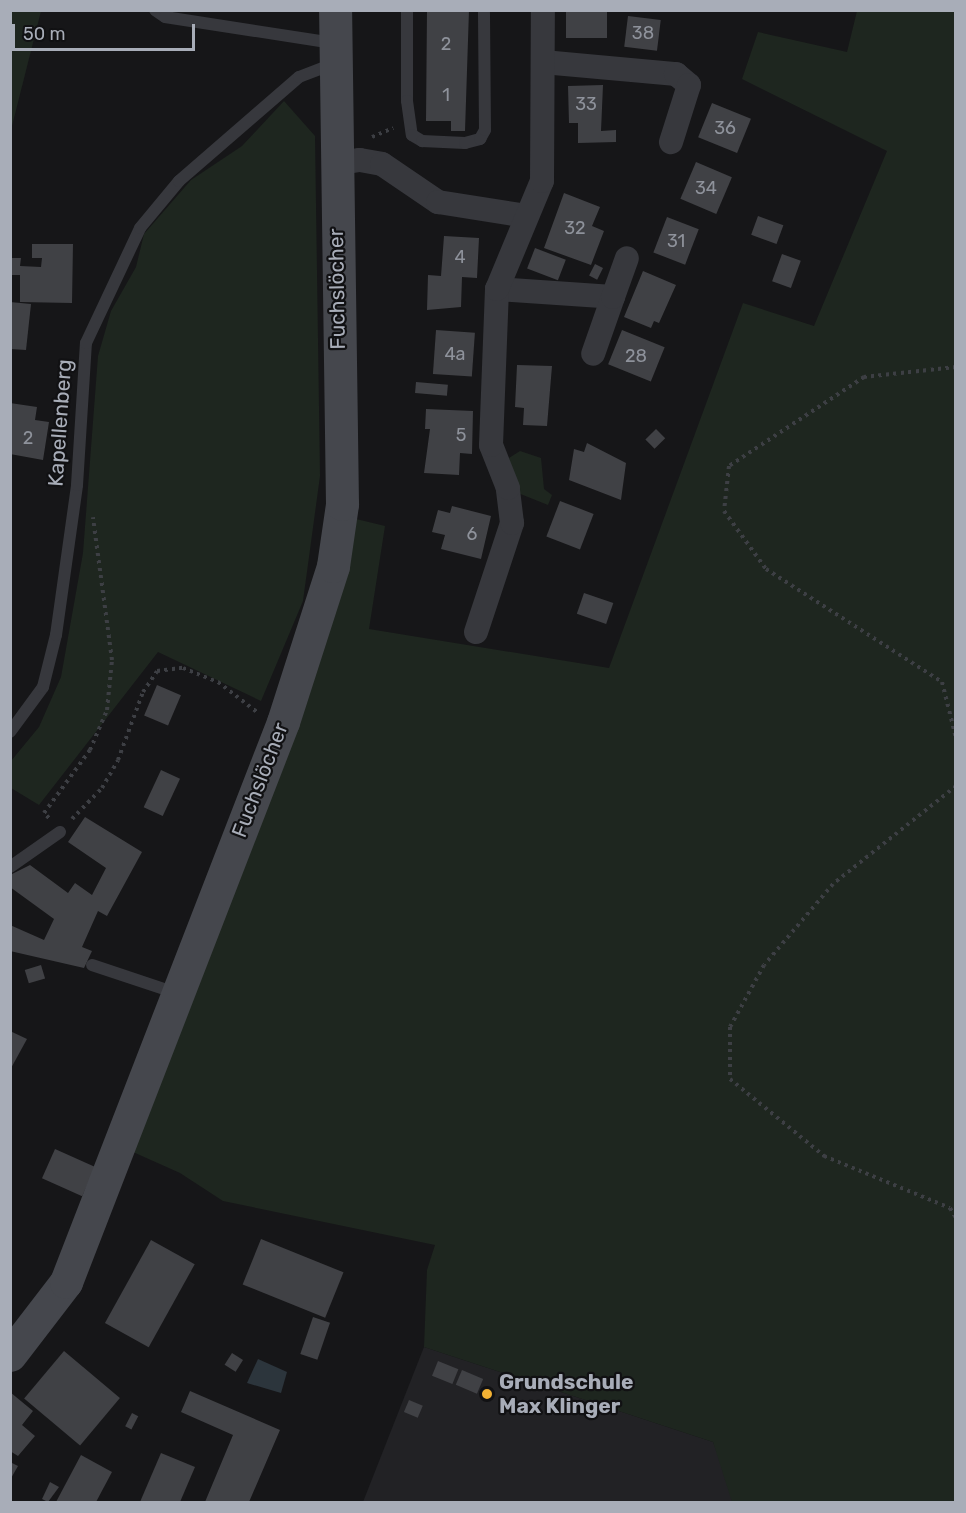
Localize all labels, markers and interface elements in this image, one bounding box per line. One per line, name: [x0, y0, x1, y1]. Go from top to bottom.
scale bar: [15, 12, 198, 50]
house number: 38: [632, 22, 654, 44]
text: 50 m: [23, 23, 66, 45]
house number: 2: [441, 33, 451, 55]
house number: 1: [442, 84, 450, 106]
house number: 33: [575, 93, 597, 115]
house number: 36: [714, 117, 736, 139]
house number: 34: [695, 177, 717, 199]
house number: 32: [564, 217, 586, 239]
street label: Fuchslöcher: [323, 228, 351, 350]
house number: 31: [667, 230, 685, 252]
house number: 4: [454, 246, 466, 268]
house number: 4a: [444, 343, 466, 365]
house number: 28: [625, 345, 647, 367]
street label: Kapellenberg: [43, 358, 77, 488]
house number: 5: [456, 424, 466, 446]
house number: 2: [23, 427, 33, 449]
house number: 6: [467, 523, 477, 545]
street label: Fuchslöcher: [227, 719, 293, 841]
place label: Grundschule Max Klinger: [499, 1369, 633, 1419]
marker: Grundschule Max Klinger: [480, 1387, 494, 1401]

